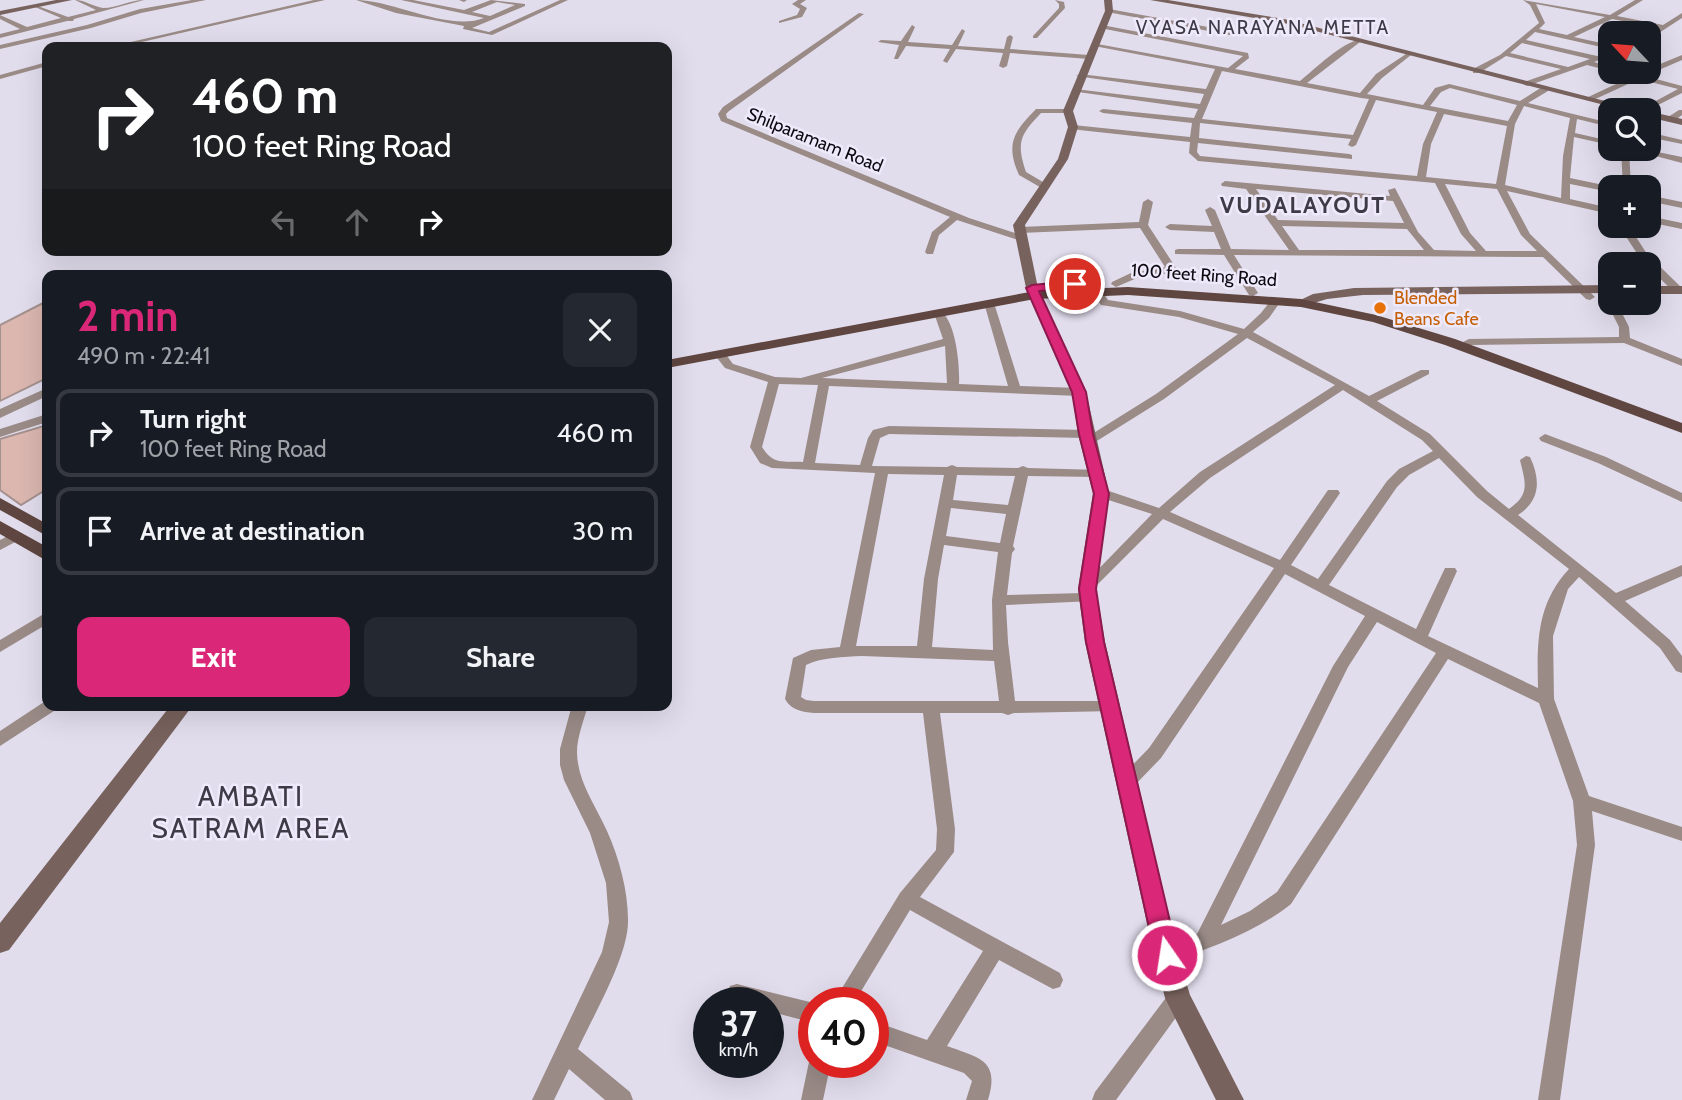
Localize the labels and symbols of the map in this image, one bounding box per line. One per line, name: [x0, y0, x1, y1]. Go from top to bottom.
district label: VYASA NARAYANA METTA: [1136, 16, 1390, 39]
north arrow: [1598, 21, 1661, 84]
street label: Shilparamam Road: [744, 103, 886, 177]
district label: VUDALAYOUT: [1220, 191, 1386, 219]
pin: [1045, 254, 1105, 314]
street label: 100 feet Ring Road: [1130, 259, 1278, 291]
place label: Blended Beans Cafe: [1394, 287, 1479, 330]
marker: Blended Beans Cafe: [1372, 300, 1388, 316]
district label: AMBATI SATRAM AREA: [151, 779, 351, 845]
position arrow: [1130, 918, 1204, 992]
speed limit sign: 40: [798, 987, 889, 1078]

